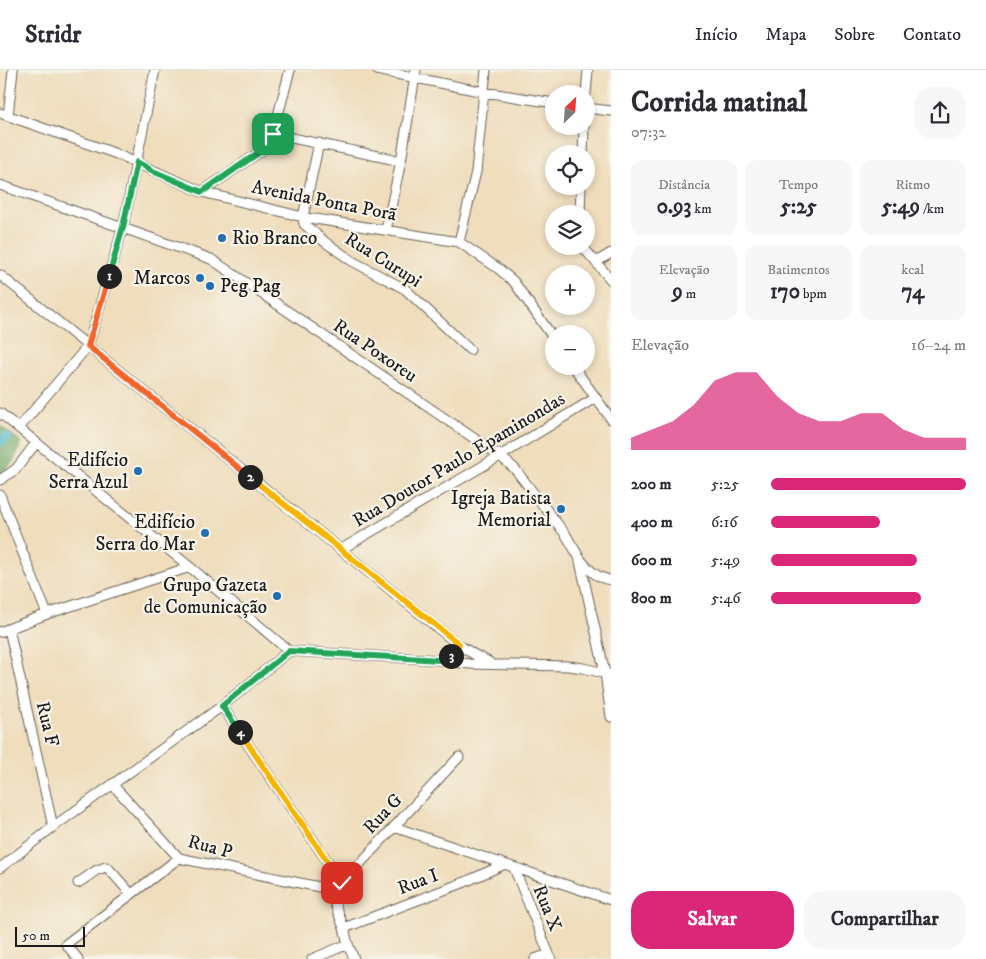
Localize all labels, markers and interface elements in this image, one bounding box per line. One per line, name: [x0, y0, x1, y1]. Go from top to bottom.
text: Stridr: [25, 20, 81, 50]
text: Início: [695, 24, 738, 46]
text: Mapa: [766, 24, 806, 46]
text: Sobre: [834, 24, 875, 46]
text: Contato: [903, 24, 961, 46]
north arrow: [545, 85, 595, 135]
map controls: [545, 85, 595, 375]
text: Corrida matinal: [631, 85, 807, 120]
button: share: [914, 87, 966, 139]
pin: [252, 113, 294, 155]
icon: arrive: [259, 120, 287, 148]
text: 07:32: [631, 122, 666, 142]
button: locate: [545, 145, 595, 195]
street label: Avenida Ponta Porã: [249, 176, 399, 226]
text: Distância: [658, 176, 710, 194]
text: Tempo: [779, 176, 818, 194]
text: Ritmo: [896, 176, 930, 194]
text: 0.93: [657, 194, 691, 220]
text: 5:25: [780, 194, 817, 220]
text: 5:49: [881, 194, 920, 220]
text: km: [691, 200, 712, 218]
text: /km: [920, 200, 944, 218]
button: layers: [545, 205, 595, 255]
place label: Rio Branco: [232, 227, 317, 250]
street label: Rua Curupi: [340, 227, 426, 293]
marker: Rio Branco: [216, 232, 228, 244]
text: Elevação: [659, 261, 710, 279]
text: Batimentos: [767, 261, 830, 279]
text: kcal: [901, 261, 924, 279]
pin: 1: [96, 264, 122, 288]
button: +: [545, 265, 595, 315]
text: 1: [107, 267, 112, 285]
place label: Marcos: [134, 267, 190, 290]
marker: Marcos: [194, 272, 206, 284]
place label: Peg Pag: [220, 275, 281, 298]
text: 9: [672, 279, 683, 305]
text: 170: [770, 279, 800, 305]
text: 74: [901, 279, 924, 305]
marker: Peg Pag: [204, 280, 216, 292]
text: m: [683, 285, 696, 303]
text: bpm: [800, 285, 827, 303]
street label: Rua Poxoreu: [329, 315, 421, 387]
button: −: [545, 325, 595, 375]
text: Elevação: [631, 335, 689, 355]
text: 16–24 m: [911, 335, 966, 355]
street label: Rua Doutor Paulo Epaminondas: [349, 387, 569, 533]
place label: Edifício Serra Azul: [49, 449, 128, 494]
pin: 2: [238, 464, 262, 490]
marker: Edifício Serra Azul: [132, 465, 144, 477]
text: 2: [247, 468, 254, 486]
text: 200 m: [631, 474, 672, 494]
text: 5:25: [711, 474, 739, 494]
place label: Igreja Batista Memorial: [451, 487, 551, 532]
marker: Igreja Batista Memorial: [555, 503, 567, 515]
place label: Edifício Serra do Mar: [96, 511, 195, 556]
text: 400 m: [631, 512, 673, 532]
text: 6:16: [711, 512, 738, 532]
marker: Edifício Serra do Mar: [199, 527, 211, 539]
text: 600 m: [631, 550, 672, 570]
text: 5:49: [711, 550, 740, 570]
place label: Grupo Gazeta de Comunicação: [144, 574, 267, 619]
text: 800 m: [631, 588, 672, 608]
text: 5:46: [711, 588, 741, 608]
marker: Grupo Gazeta de Comunicação: [271, 590, 283, 602]
pin: 3: [438, 644, 464, 668]
text: 3: [449, 647, 454, 665]
street label: Rua F: [31, 699, 63, 749]
pin: 4: [228, 720, 252, 744]
text: 4: [236, 723, 245, 741]
street label: Rua G: [358, 789, 408, 839]
street label: Rua P: [185, 830, 235, 864]
pin: [321, 862, 363, 904]
street label: Rua I: [394, 864, 442, 900]
icon: check: [328, 869, 356, 897]
street label: Rua X: [527, 882, 567, 935]
button: Salvar: [631, 891, 794, 949]
button: Compartilhar: [804, 891, 966, 949]
scale bar: [15, 924, 85, 947]
text: 50 m: [22, 927, 50, 945]

